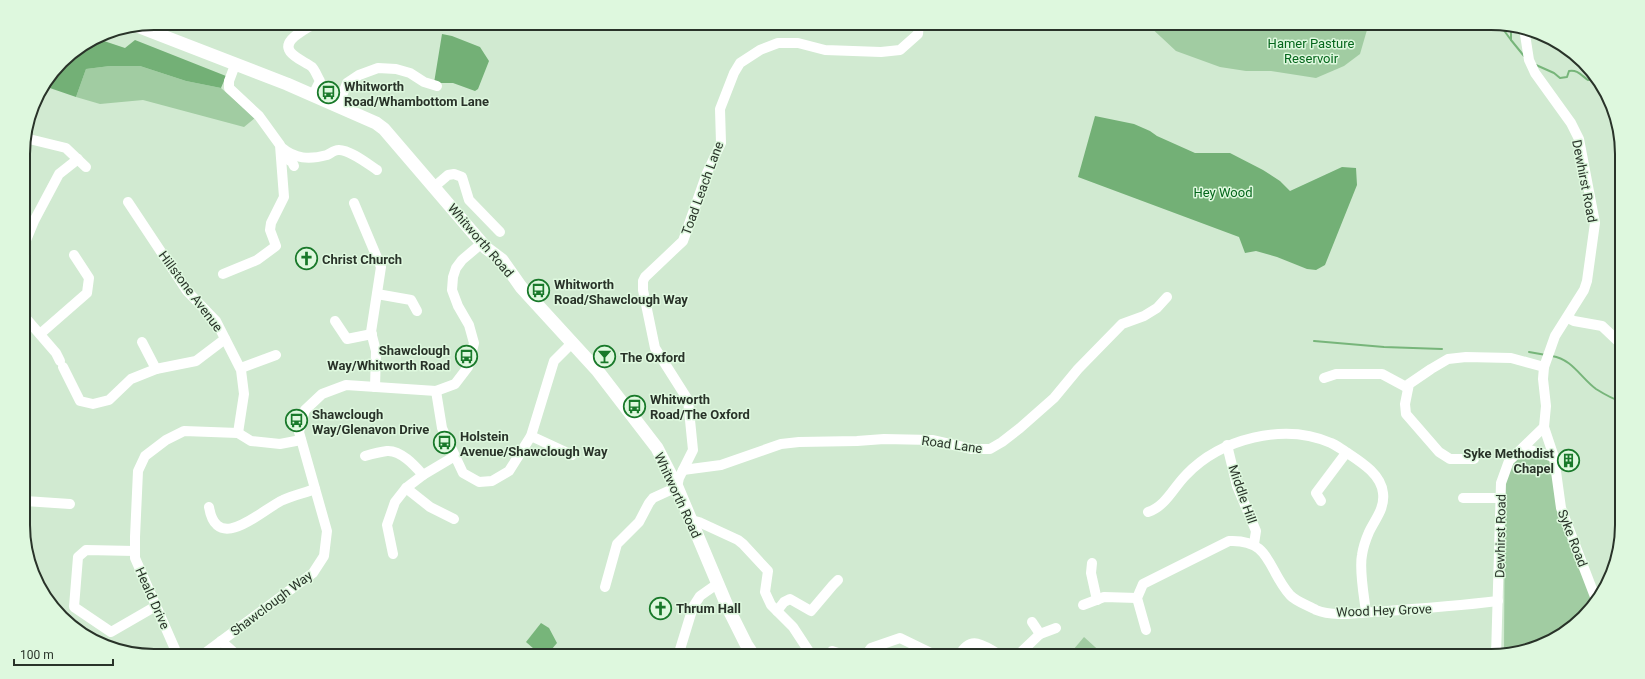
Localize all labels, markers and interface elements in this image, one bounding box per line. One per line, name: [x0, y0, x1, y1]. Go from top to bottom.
park label: Hamer Pasture Reservoir: [1268, 36, 1354, 66]
place label: Whitworth Road/Whambottom Lane: [344, 79, 489, 109]
bus stop icon: Whitworth Road/Whambottom Lane: [316, 80, 342, 106]
street label: Dewhirst Road: [1569, 138, 1600, 224]
street label: Toad Leach Lane: [679, 139, 726, 237]
park label: Hey Wood: [1194, 185, 1252, 200]
street label: Whitworth Road: [445, 201, 517, 280]
church icon: Christ Church: [293, 246, 319, 272]
street label: Hillstone Avenue: [155, 248, 226, 335]
place label: Christ Church: [322, 252, 402, 267]
place label: Whitworth Road/Shawclough Way: [554, 277, 688, 307]
bus stop icon: Whitworth Road/Shawclough Way: [526, 278, 552, 304]
place label: Shawclough Way/Whitworth Road: [327, 343, 450, 373]
bus stop icon: Shawclough Way/Whitworth Road: [453, 344, 479, 370]
bar icon: The Oxford: [591, 344, 617, 370]
place label: The Oxford: [620, 350, 685, 365]
place label: Whitworth Road/The Oxford: [650, 392, 750, 422]
bus stop icon: Whitworth Road/The Oxford: [621, 393, 647, 419]
place label: Shawclough Way/Glenavon Drive: [312, 407, 429, 437]
bus stop icon: Shawclough Way/Glenavon Drive: [283, 408, 309, 434]
place label: Holstein Avenue/Shawclough Way: [460, 429, 608, 459]
bus stop icon: Holstein Avenue/Shawclough Way: [431, 430, 457, 456]
street label: Road Lane: [921, 433, 983, 456]
place label: Syke Methodist Chapel: [1463, 446, 1555, 476]
building icon: Syke Methodist Chapel: [1556, 447, 1582, 473]
street label: Whitworth Road: [651, 450, 704, 540]
street label: Middle Hill: [1225, 463, 1260, 526]
street label: Dewhirst Road: [1492, 494, 1509, 578]
street label: Syke Road: [1555, 507, 1590, 569]
street label: Heald Drive: [132, 565, 173, 632]
street label: Shawclough Way: [227, 568, 315, 639]
church icon: Thrum Hall: [648, 595, 674, 621]
place label: Thrum Hall: [676, 601, 741, 616]
street label: Wood Hey Grove: [1336, 601, 1432, 620]
scale bar: [14, 641, 113, 667]
text: 100 m: [20, 648, 54, 662]

